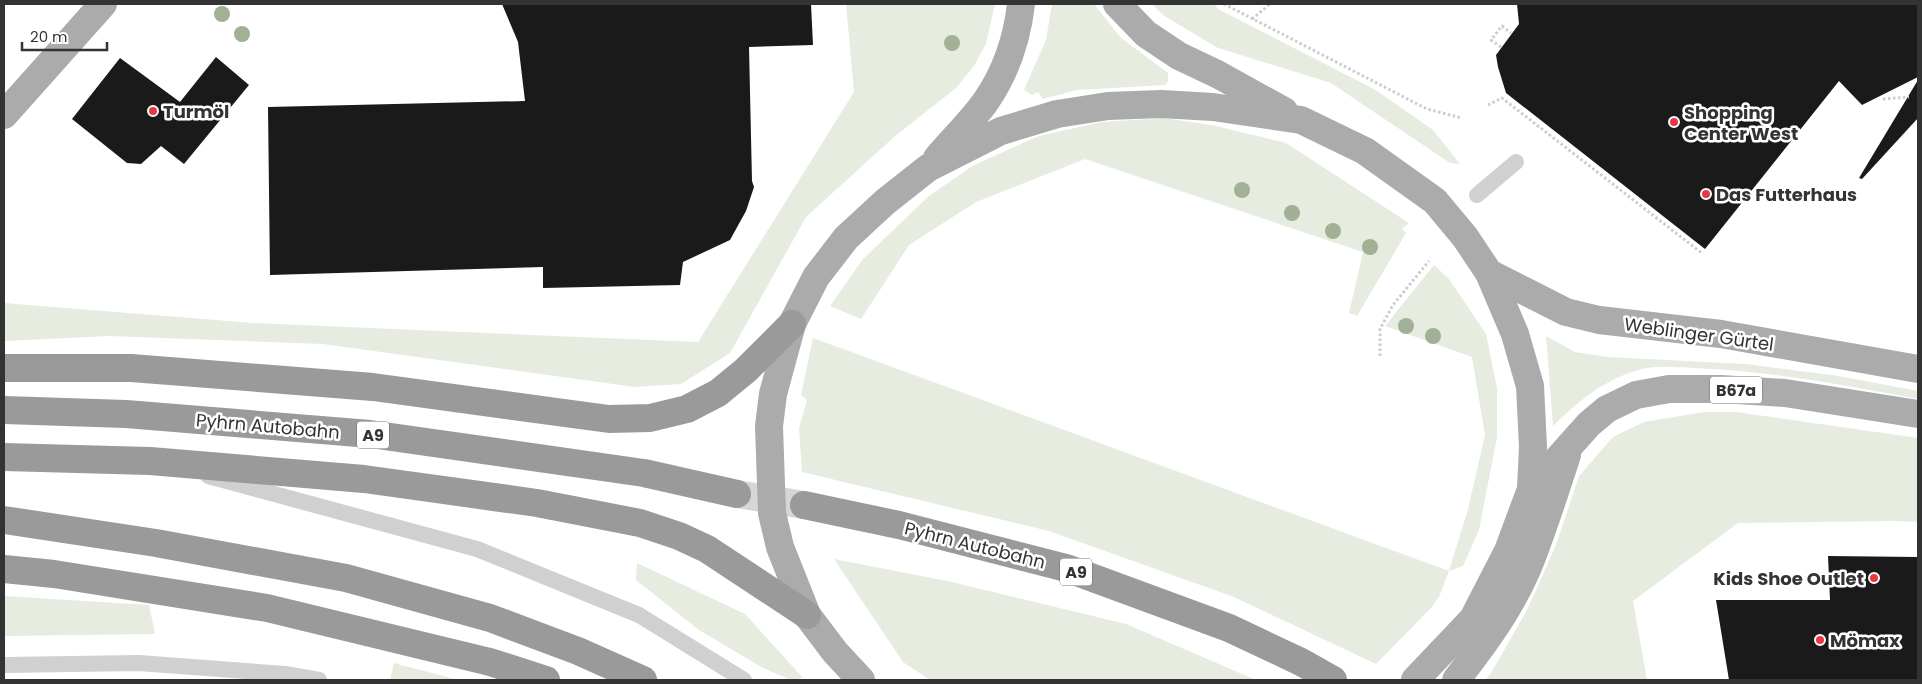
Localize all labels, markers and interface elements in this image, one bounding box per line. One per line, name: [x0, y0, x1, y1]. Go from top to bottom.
scale bar: [22, 20, 108, 52]
text: 20 m: [30, 26, 68, 47]
place label: Turmöl: [163, 99, 229, 124]
place label: Shopping Center West: [1684, 100, 1798, 146]
marker: Turmöl: [147, 105, 159, 117]
marker: Shopping Center West: [1668, 116, 1680, 128]
place label: Das Futterhaus: [1716, 182, 1857, 207]
marker: Das Futterhaus: [1700, 188, 1712, 200]
street label: Weblinger Gürtel: [1623, 311, 1775, 357]
road number: B67a: [1710, 376, 1762, 404]
street label: Pyhrn Autobahn: [195, 407, 341, 445]
road number: A9: [357, 422, 389, 448]
street label: Pyhrn Autobahn: [902, 515, 1048, 575]
road number: A9: [1060, 558, 1092, 586]
place label: Kids Shoe Outlet: [1713, 566, 1864, 591]
marker: Kids Shoe Outlet: [1868, 572, 1880, 584]
place label: Mömax: [1830, 628, 1900, 653]
marker: Mömax: [1814, 634, 1826, 646]

